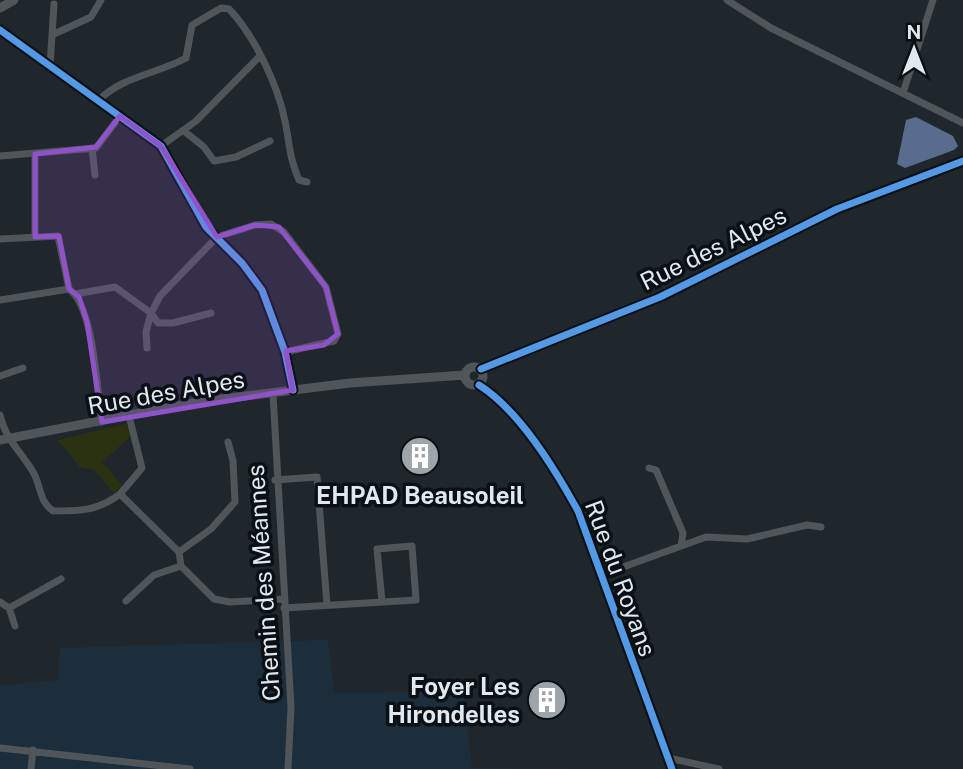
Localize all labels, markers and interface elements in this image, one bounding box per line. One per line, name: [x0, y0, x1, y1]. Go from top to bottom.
north arrow: [879, 14, 949, 84]
text: N: [907, 21, 921, 43]
street label: Rue des Alpes: [635, 201, 791, 295]
street label: Rue des Alpes: [85, 364, 247, 420]
building icon: EHPAD Beausoleil: [399, 435, 441, 477]
street label: Chemin des Méannes: [241, 464, 285, 702]
place label: EHPAD Beausoleil: [316, 481, 524, 509]
street label: Rue du Royans: [580, 496, 662, 660]
place label: Foyer Les Hirondelles: [388, 672, 520, 728]
building icon: Foyer Les Hirondelles: [526, 679, 568, 721]

